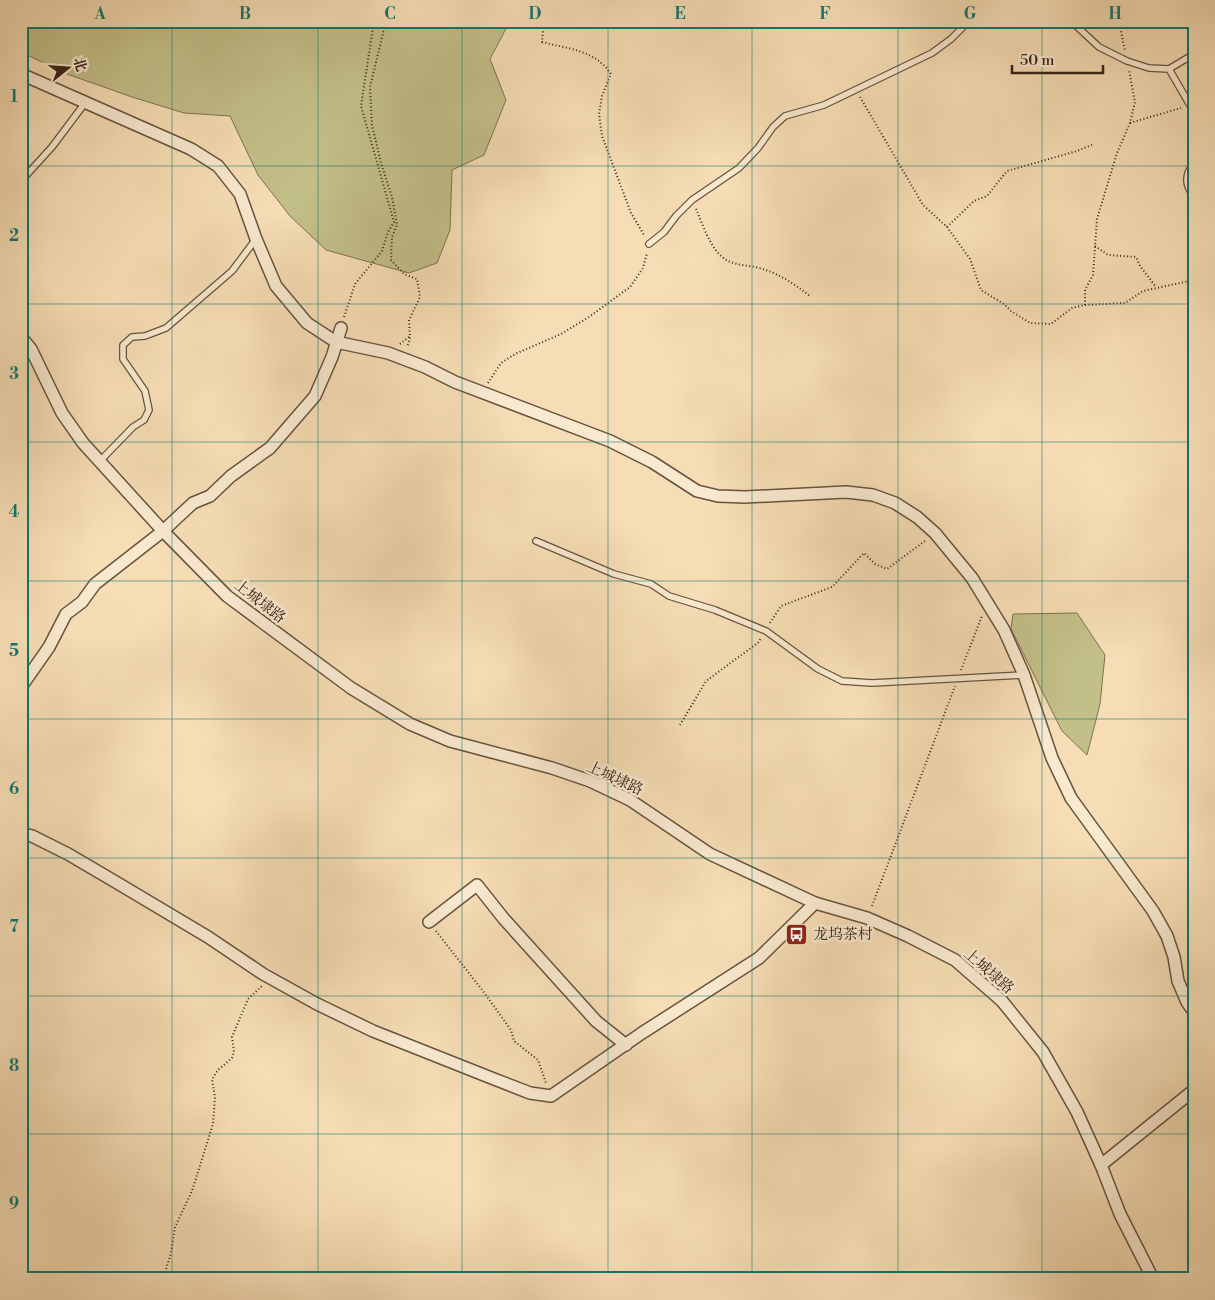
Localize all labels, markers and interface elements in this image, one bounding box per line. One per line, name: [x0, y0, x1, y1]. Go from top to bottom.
text: A: [93, 4, 106, 24]
text: B: [239, 4, 251, 24]
text: C: [384, 4, 396, 24]
text: D: [529, 4, 542, 24]
text: E: [674, 4, 686, 24]
text: F: [819, 4, 831, 24]
text: G: [964, 4, 977, 24]
text: H: [1108, 4, 1122, 24]
north arrow: [42, 42, 92, 92]
scale bar: [1012, 42, 1104, 74]
text: 50 m: [1020, 51, 1054, 70]
text: 北: [69, 55, 90, 74]
text: 1: [10, 87, 18, 107]
text: 2: [9, 226, 19, 246]
text: 3: [9, 364, 19, 384]
text: 4: [9, 502, 20, 522]
street label: 上城埭路: [230, 575, 289, 627]
text: 5: [9, 641, 19, 661]
street label: 上城埭路: [584, 757, 646, 800]
text: 6: [9, 779, 19, 799]
text: 7: [9, 917, 19, 937]
bus stop icon: 龙坞茶村: [785, 922, 809, 946]
place label: 龙坞茶村: [813, 925, 873, 944]
street label: 上城埭路: [960, 945, 1018, 998]
text: 8: [9, 1056, 19, 1076]
text: 9: [9, 1194, 19, 1214]

